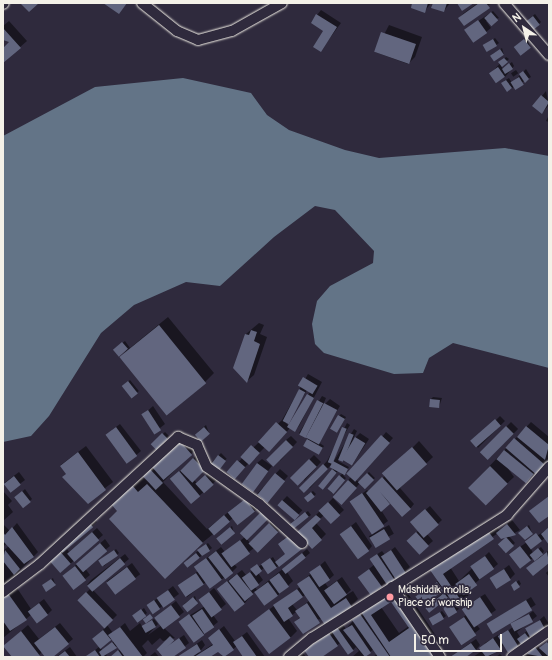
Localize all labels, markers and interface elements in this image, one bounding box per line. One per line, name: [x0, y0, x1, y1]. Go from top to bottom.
north arrow: [504, 8, 544, 48]
text: N: [510, 10, 524, 25]
place label: Mdshiddik molla, Place of worship: [398, 584, 473, 610]
marker: Mdshiddik molla, Place of worship: [385, 592, 395, 602]
scale bar: [416, 626, 504, 652]
text: 50 m: [421, 633, 449, 648]

